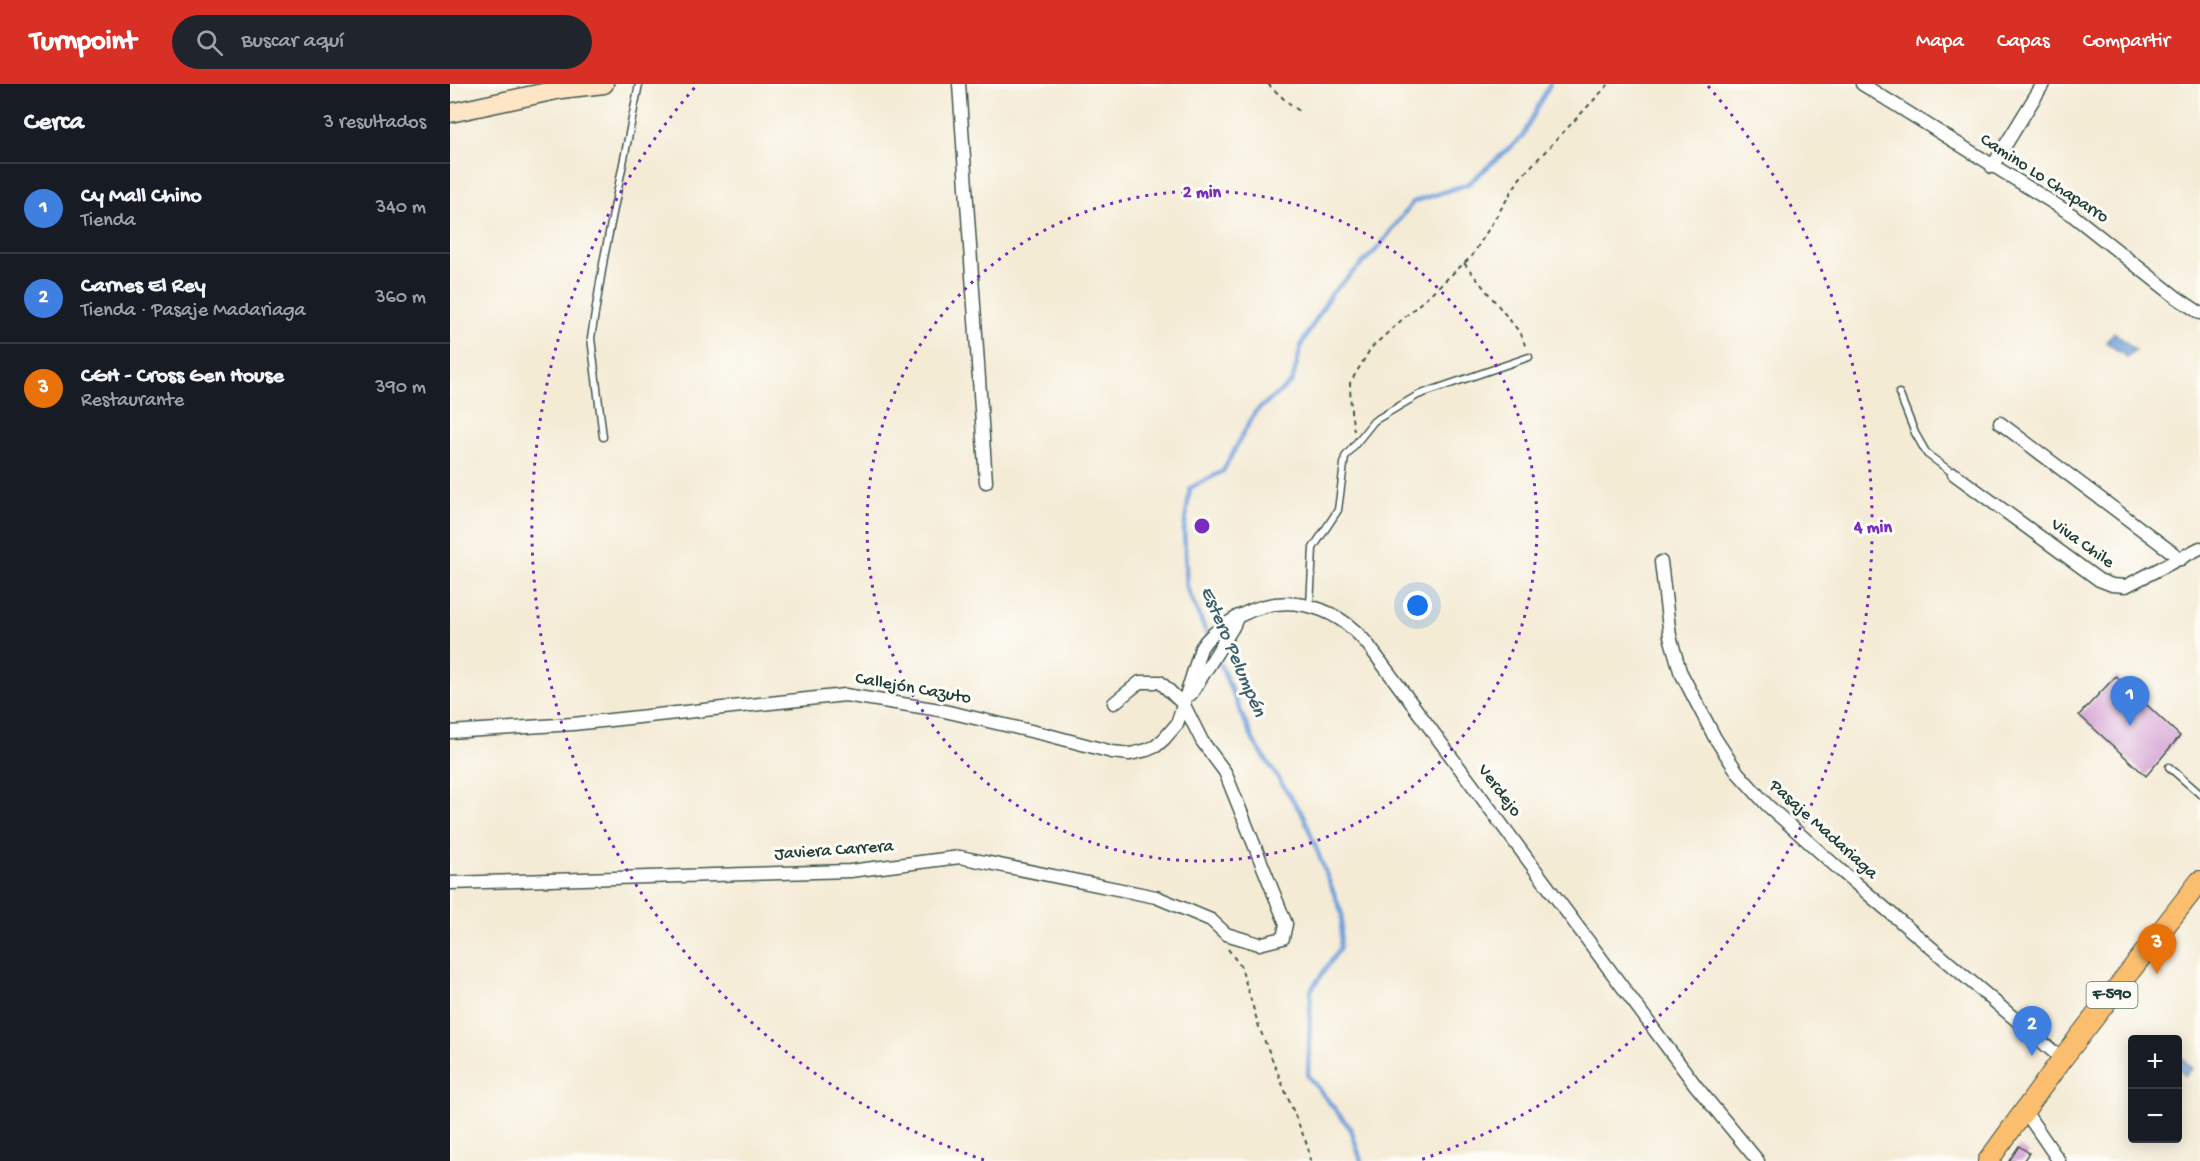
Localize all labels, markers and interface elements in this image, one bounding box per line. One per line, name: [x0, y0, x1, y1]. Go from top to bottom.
search box: [172, 15, 592, 69]
text: Turnpoint: [30, 26, 136, 59]
icon: search: [193, 26, 226, 59]
text: Buscar aquí: [241, 29, 344, 55]
text: Mapa: [1916, 30, 1964, 55]
text: Capas: [1997, 30, 2050, 55]
text: Compartir: [2083, 30, 2170, 55]
text: Cerca: [24, 108, 84, 139]
text: 3 resultados: [324, 112, 426, 135]
street label: Camino Lo Chaparro: [1976, 130, 2112, 228]
text: 2 min: [1183, 183, 1222, 204]
text: Cy Mall Chino: [81, 184, 202, 210]
text: 1: [39, 197, 48, 220]
text: 340 m: [376, 197, 426, 220]
text: Tienda: [81, 210, 136, 233]
text: Carnes El Rey: [81, 274, 206, 300]
text: 2: [39, 287, 48, 310]
text: 360 m: [375, 287, 426, 310]
text: Tienda · Pasaje Madariaga: [81, 300, 306, 323]
text: CGH - Cross Gen House: [81, 364, 284, 390]
text: 3: [38, 377, 49, 400]
text: 390 m: [375, 377, 426, 400]
text: Restaurante: [81, 390, 184, 413]
street label: Viva Chile: [2045, 514, 2118, 574]
centre of rings: [1192, 516, 1212, 536]
text: 4 min: [1853, 518, 1892, 539]
water label: Estero Pelumpén: [1194, 583, 1270, 721]
your location: [1403, 591, 1432, 620]
street label: Callejón Cazuto: [853, 668, 973, 710]
pin: 1: [2110, 676, 2150, 726]
street label: Verdejo: [1472, 760, 1525, 821]
street label: Pasaje Madariaga: [1764, 775, 1882, 885]
street label: Javiera Carrera: [774, 836, 895, 866]
pin: 3: [2138, 924, 2176, 974]
road number: F-590: [2086, 982, 2138, 1008]
pin: 2: [2012, 1006, 2052, 1056]
map controls: [2128, 1035, 2182, 1143]
button: +: [2128, 1035, 2182, 1089]
button: −: [2128, 1089, 2182, 1143]

